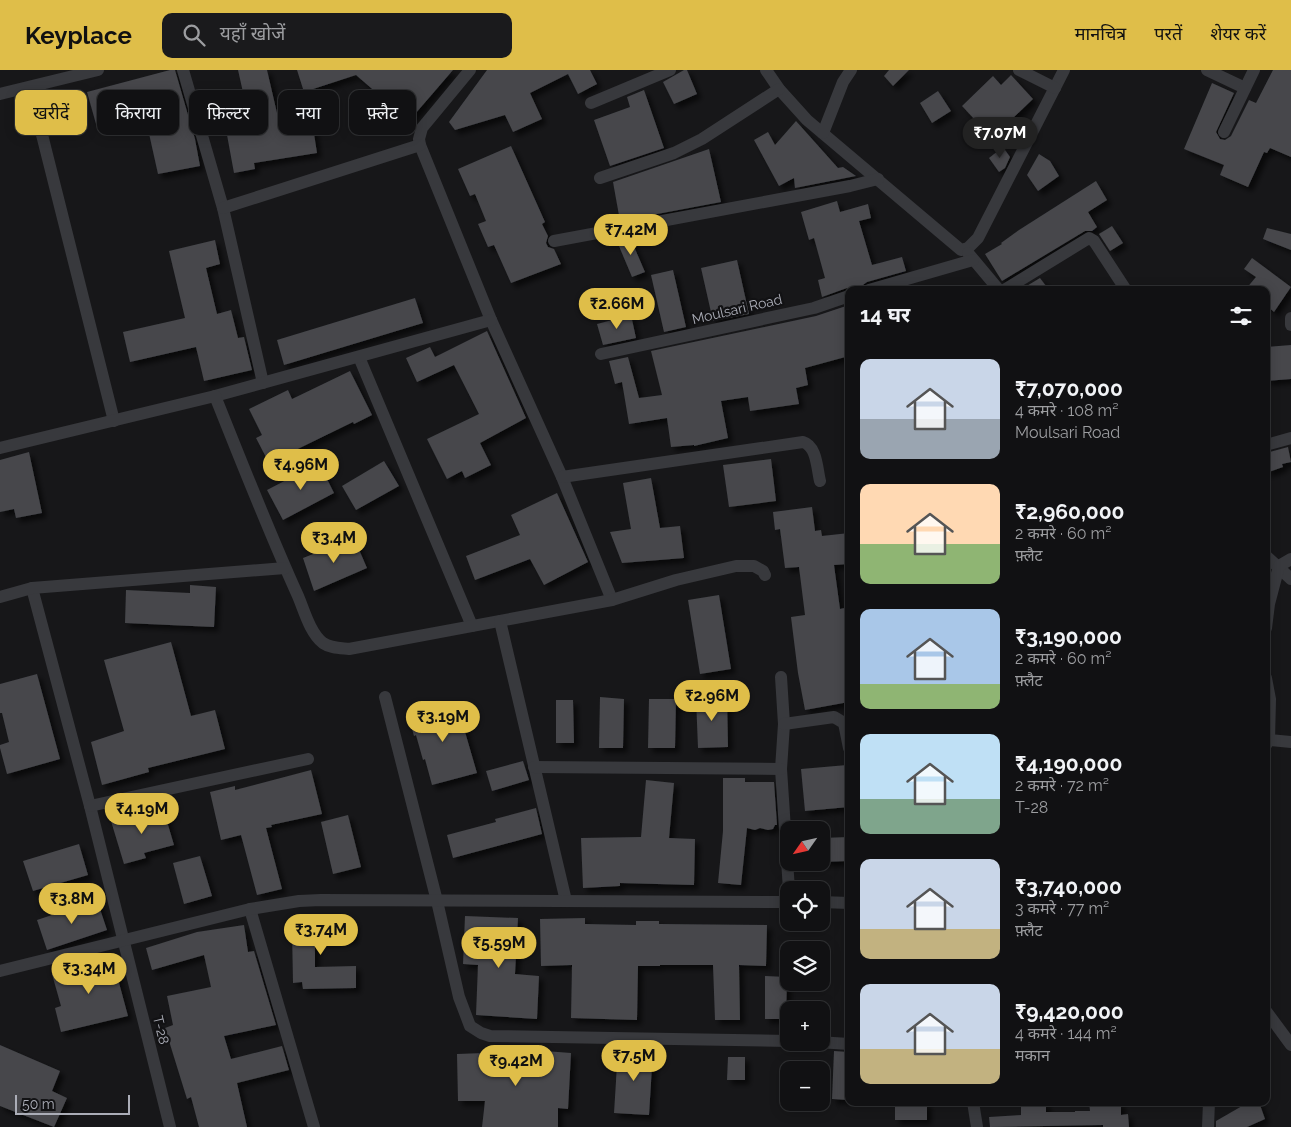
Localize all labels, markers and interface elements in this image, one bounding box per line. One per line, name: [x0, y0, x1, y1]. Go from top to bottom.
search box: [162, 13, 512, 58]
text: Keyplace: [25, 21, 132, 50]
icon: search: [180, 21, 208, 49]
text: यहाँ खोजें: [220, 22, 285, 44]
text: मानचित्र: [1075, 23, 1126, 44]
text: परतें: [1154, 23, 1182, 44]
text: शेयर करें: [1210, 23, 1266, 44]
chip: खरीदें: [15, 90, 87, 135]
chip: किराया: [97, 90, 179, 135]
chip: फ़िल्टर: [189, 90, 268, 135]
chip: नया: [278, 90, 339, 135]
chip: फ़्लैट: [349, 90, 416, 135]
pin: ₹7.07M: [959, 116, 1041, 159]
text: ₹7.07M: [974, 123, 1026, 142]
pin: ₹7.42M: [590, 214, 672, 256]
text: ₹7.42M: [605, 220, 657, 239]
pin: ₹2.66M: [576, 288, 658, 330]
street label: Moulsari Road: [690, 291, 784, 327]
text: ₹2.66M: [590, 294, 644, 313]
text: 14 घर: [860, 302, 910, 327]
icon: filters: [1227, 302, 1255, 330]
text: ₹7,070,000: [1015, 376, 1123, 401]
icon: home: [900, 379, 960, 439]
text: 4 कमरे · 108 m²: [1015, 401, 1119, 420]
text: Moulsari Road: [1015, 423, 1120, 442]
pin: ₹4.96M: [260, 448, 342, 491]
text: ₹4.96M: [274, 455, 328, 474]
text: ₹2,960,000: [1015, 499, 1125, 524]
icon: home: [900, 504, 960, 564]
pin: ₹3.4M: [299, 522, 369, 564]
text: 2 कमरे · 60 m²: [1015, 524, 1111, 543]
text: ₹3.4M: [312, 528, 356, 547]
text: फ़्लैट: [1015, 546, 1043, 565]
text: ₹3,190,000: [1015, 624, 1122, 649]
icon: home: [900, 629, 960, 689]
text: 2 कमरे · 60 m²: [1015, 649, 1111, 668]
text: फ़्लैट: [1015, 671, 1043, 690]
pin: ₹2.96M: [671, 680, 753, 722]
text: ₹2.96M: [685, 686, 739, 705]
pin: ₹3.19M: [402, 700, 484, 743]
text: ₹3.19M: [417, 707, 469, 726]
text: ₹4,190,000: [1015, 751, 1122, 776]
icon: home: [900, 754, 960, 814]
text: 2 कमरे · 72 m²: [1015, 776, 1109, 795]
pin: ₹4.19M: [101, 792, 183, 835]
text: T-28: [1015, 798, 1048, 817]
text: ₹4.19M: [116, 799, 168, 818]
north arrow: [780, 821, 830, 871]
map controls: [780, 821, 830, 1111]
text: ₹3,740,000: [1015, 874, 1122, 899]
icon: home: [900, 879, 960, 939]
button: locate: [780, 881, 830, 931]
pin: ₹3.8M: [37, 882, 107, 925]
text: ₹3.8M: [50, 889, 94, 908]
text: 3 कमरे · 77 m²: [1015, 899, 1109, 918]
pin: ₹3.74M: [280, 914, 362, 956]
text: ₹3.74M: [295, 920, 347, 939]
text: फ़्लैट: [1015, 921, 1043, 940]
pin: ₹5.59M: [458, 926, 540, 969]
text: ₹5.59M: [472, 933, 526, 952]
button: layers: [780, 941, 830, 991]
pin: ₹3.34M: [48, 952, 130, 995]
text: ₹3.34M: [63, 959, 116, 978]
text: ₹9,420,000: [1015, 999, 1124, 1024]
button: +: [780, 1001, 830, 1051]
icon: home: [900, 1004, 960, 1064]
street label: T-28: [150, 1014, 172, 1046]
text: 4 कमरे · 144 m²: [1015, 1024, 1117, 1043]
pin: ₹7.5M: [599, 1040, 669, 1082]
pin: ₹9.42M: [475, 1044, 557, 1087]
text: ₹7.5M: [613, 1046, 655, 1065]
text: मकान: [1015, 1046, 1050, 1065]
text: ₹9.42M: [489, 1051, 543, 1070]
button: −: [780, 1061, 830, 1111]
scale bar: [15, 1092, 130, 1115]
text: 50 m: [22, 1096, 55, 1112]

